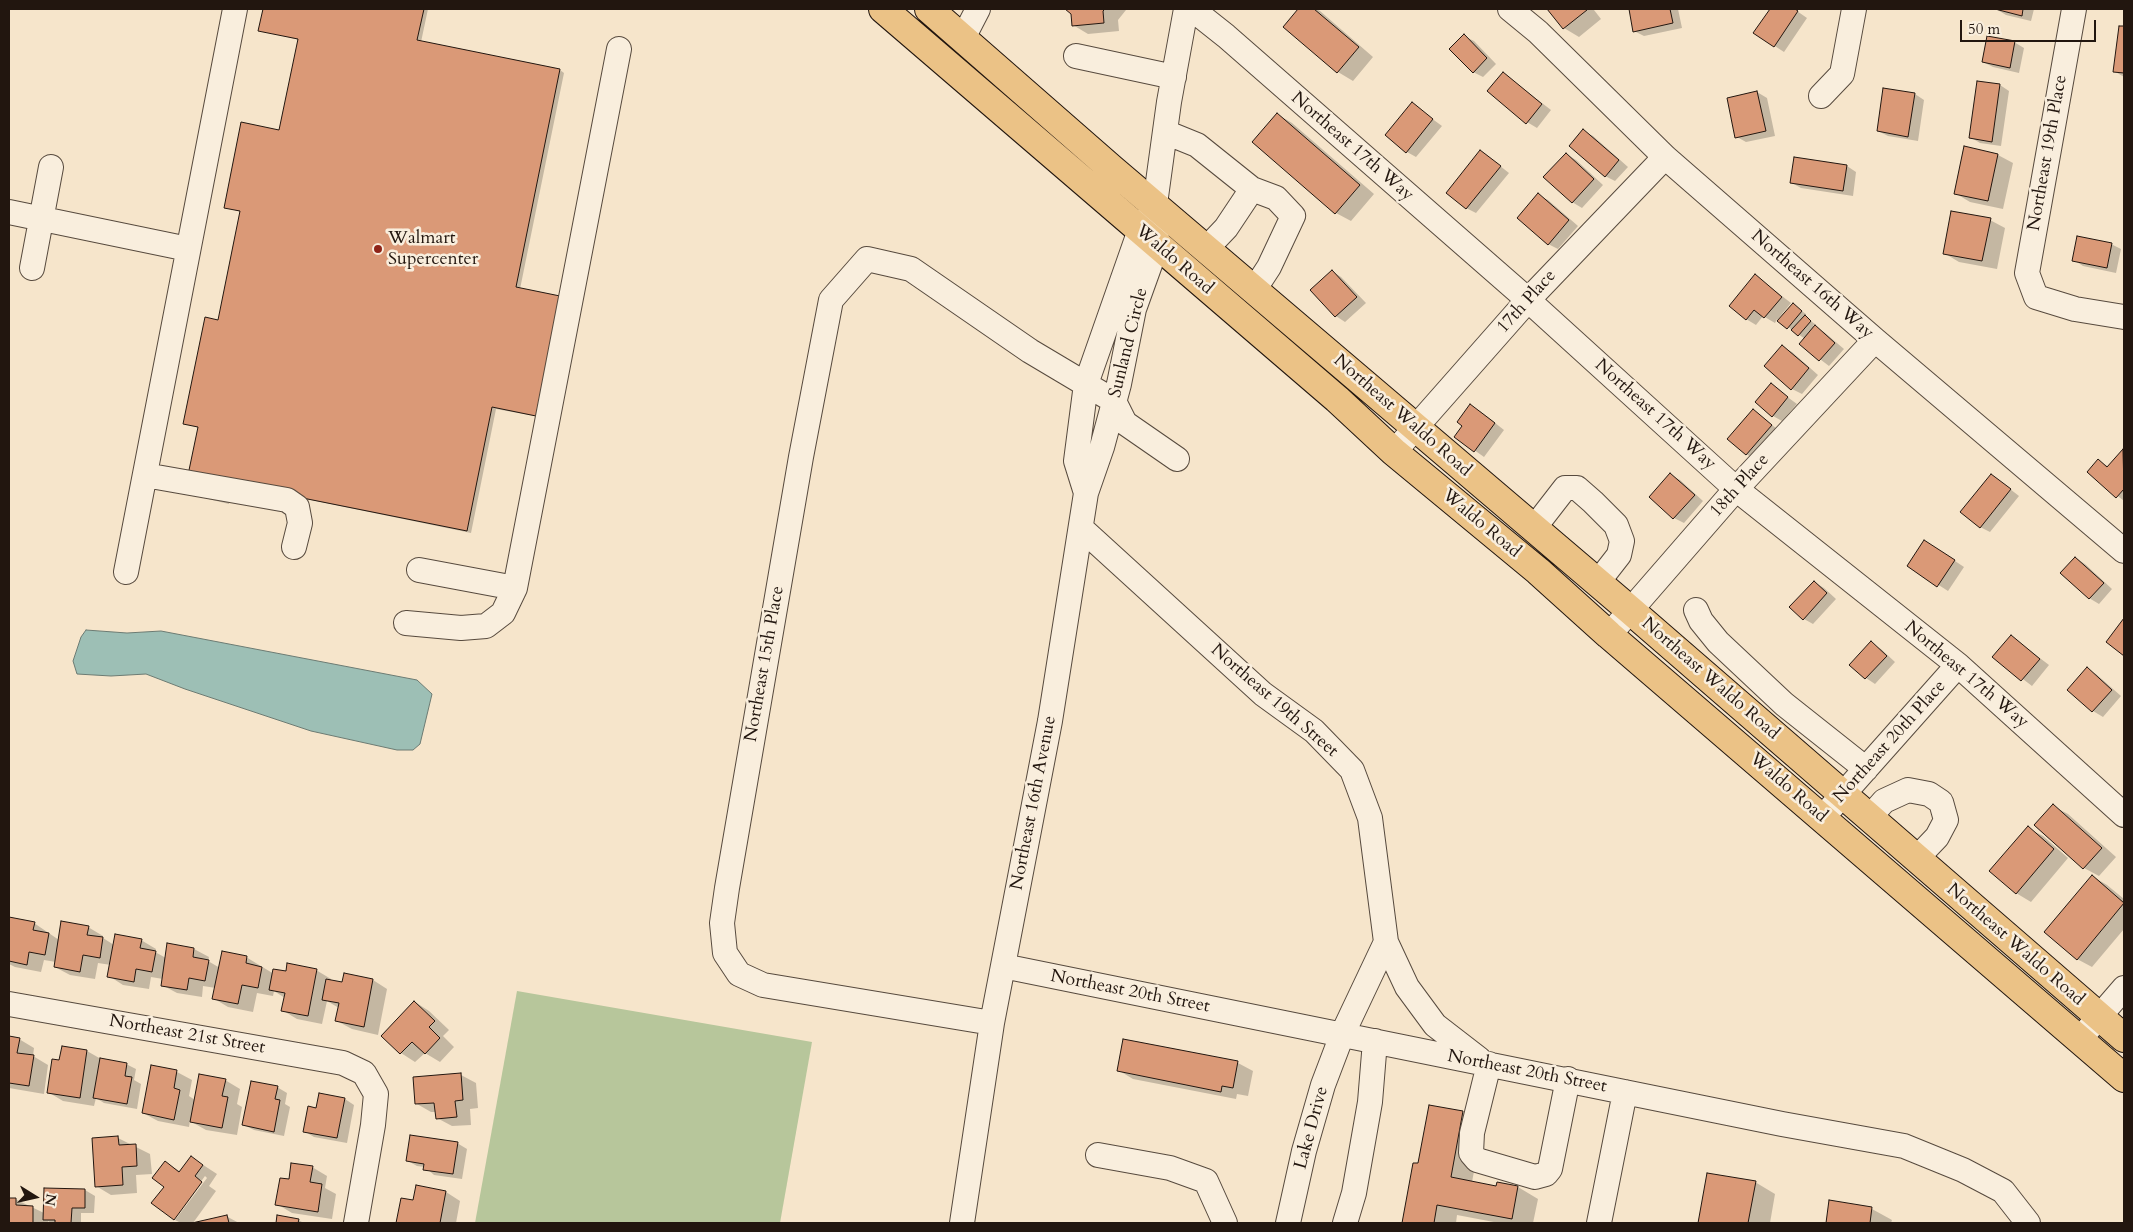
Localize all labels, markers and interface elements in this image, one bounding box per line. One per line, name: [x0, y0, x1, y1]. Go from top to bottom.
scale bar: [1963, 10, 2099, 42]
text: 50 m: [1968, 19, 2000, 39]
street label: Northeast 19th Place: [2024, 73, 2072, 233]
street label: Northeast 17th Way: [1286, 88, 1418, 206]
street label: Waldo Road: [1131, 220, 1217, 300]
street label: Northeast 16th Way: [1746, 226, 1878, 344]
place label: Walmart Supercenter: [388, 228, 478, 270]
marker: Walmart Supercenter: [372, 243, 384, 255]
street label: 17th Place: [1493, 266, 1561, 338]
street label: Sunland Circle: [1105, 286, 1153, 400]
street label: Northeast Waldo Road: [1329, 350, 1475, 482]
street label: Northeast 17th Way: [1590, 355, 1720, 475]
street label: 18th Place: [1706, 450, 1774, 522]
street label: Waldo Road: [1437, 485, 1525, 563]
street label: Northeast 15th Place: [741, 584, 789, 744]
street label: Northeast Waldo Road: [1637, 613, 1783, 745]
street label: Northeast 17th Way: [1899, 617, 2033, 733]
street label: Northeast 19th Street: [1206, 640, 1342, 762]
street label: Northeast 20th Place: [1829, 676, 1951, 808]
street label: Northeast 16th Avenue: [1007, 714, 1061, 892]
street label: Waldo Road: [1745, 748, 1831, 828]
street label: Northeast Waldo Road: [1942, 879, 2088, 1011]
street label: Northeast 20th Street: [1049, 966, 1211, 1018]
street label: Northeast 21st Street: [107, 1011, 267, 1059]
street label: Northeast 20th Street: [1446, 1046, 1608, 1098]
street label: Lake Drive: [1291, 1084, 1333, 1172]
north arrow: [10, 1172, 60, 1222]
text: N: [40, 1192, 61, 1207]

